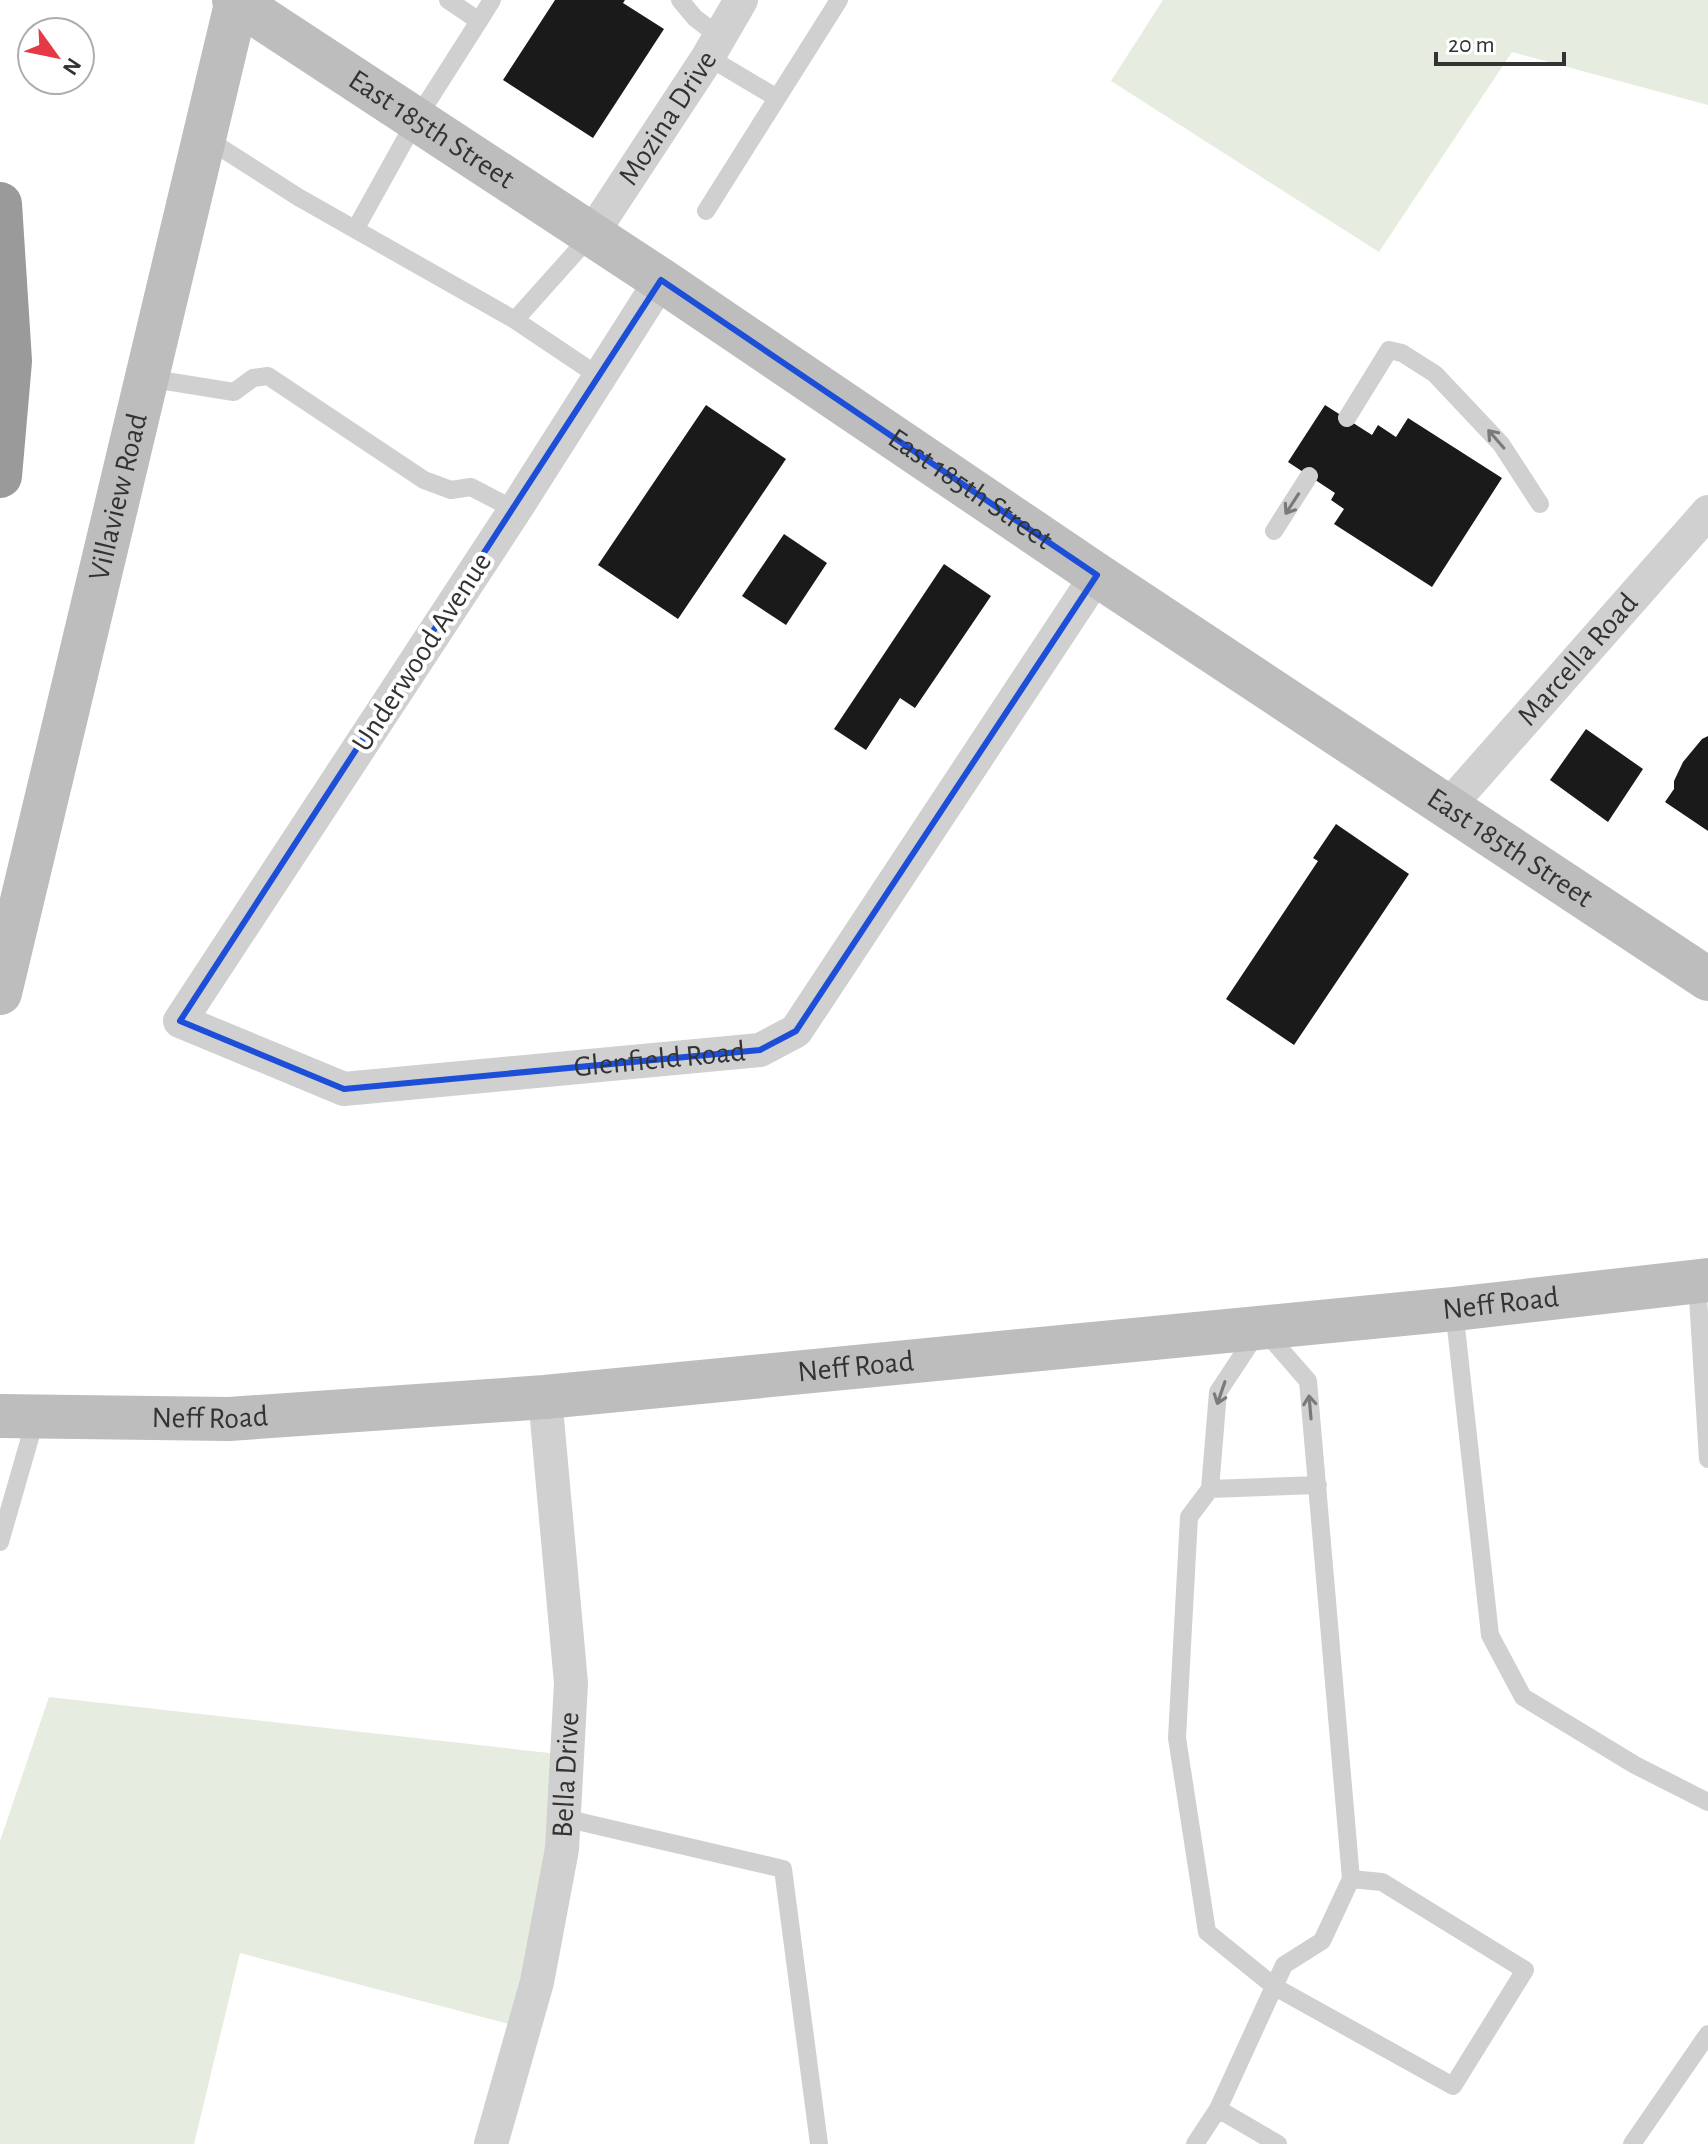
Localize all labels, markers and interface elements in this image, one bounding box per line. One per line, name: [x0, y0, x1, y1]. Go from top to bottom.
north arrow: [16, 16, 96, 96]
scale bar: [1436, 16, 1564, 66]
text: 20 m: [1448, 33, 1495, 57]
street label: Mozina Drive: [613, 46, 723, 191]
text: N: [59, 54, 85, 79]
street label: East 185th Street: [343, 64, 520, 195]
street label: Villaview Road: [84, 410, 153, 584]
street label: East 185th Street: [883, 423, 1058, 556]
one-way arrow: [1487, 430, 1505, 450]
one-way arrow: [1283, 492, 1300, 514]
street label: Underwood Avenue: [347, 547, 497, 757]
street label: Marcella Road: [1512, 588, 1644, 731]
street label: East 185th Street: [1422, 783, 1598, 914]
street label: Glenfield Road: [572, 1036, 747, 1082]
street label: Neff Road: [1441, 1282, 1560, 1325]
street label: Neff Road: [796, 1346, 915, 1387]
one-way arrow: [1213, 1380, 1227, 1405]
one-way arrow: [1303, 1394, 1318, 1421]
street label: Neff Road: [152, 1401, 269, 1434]
street label: Bella Drive: [548, 1711, 584, 1838]

